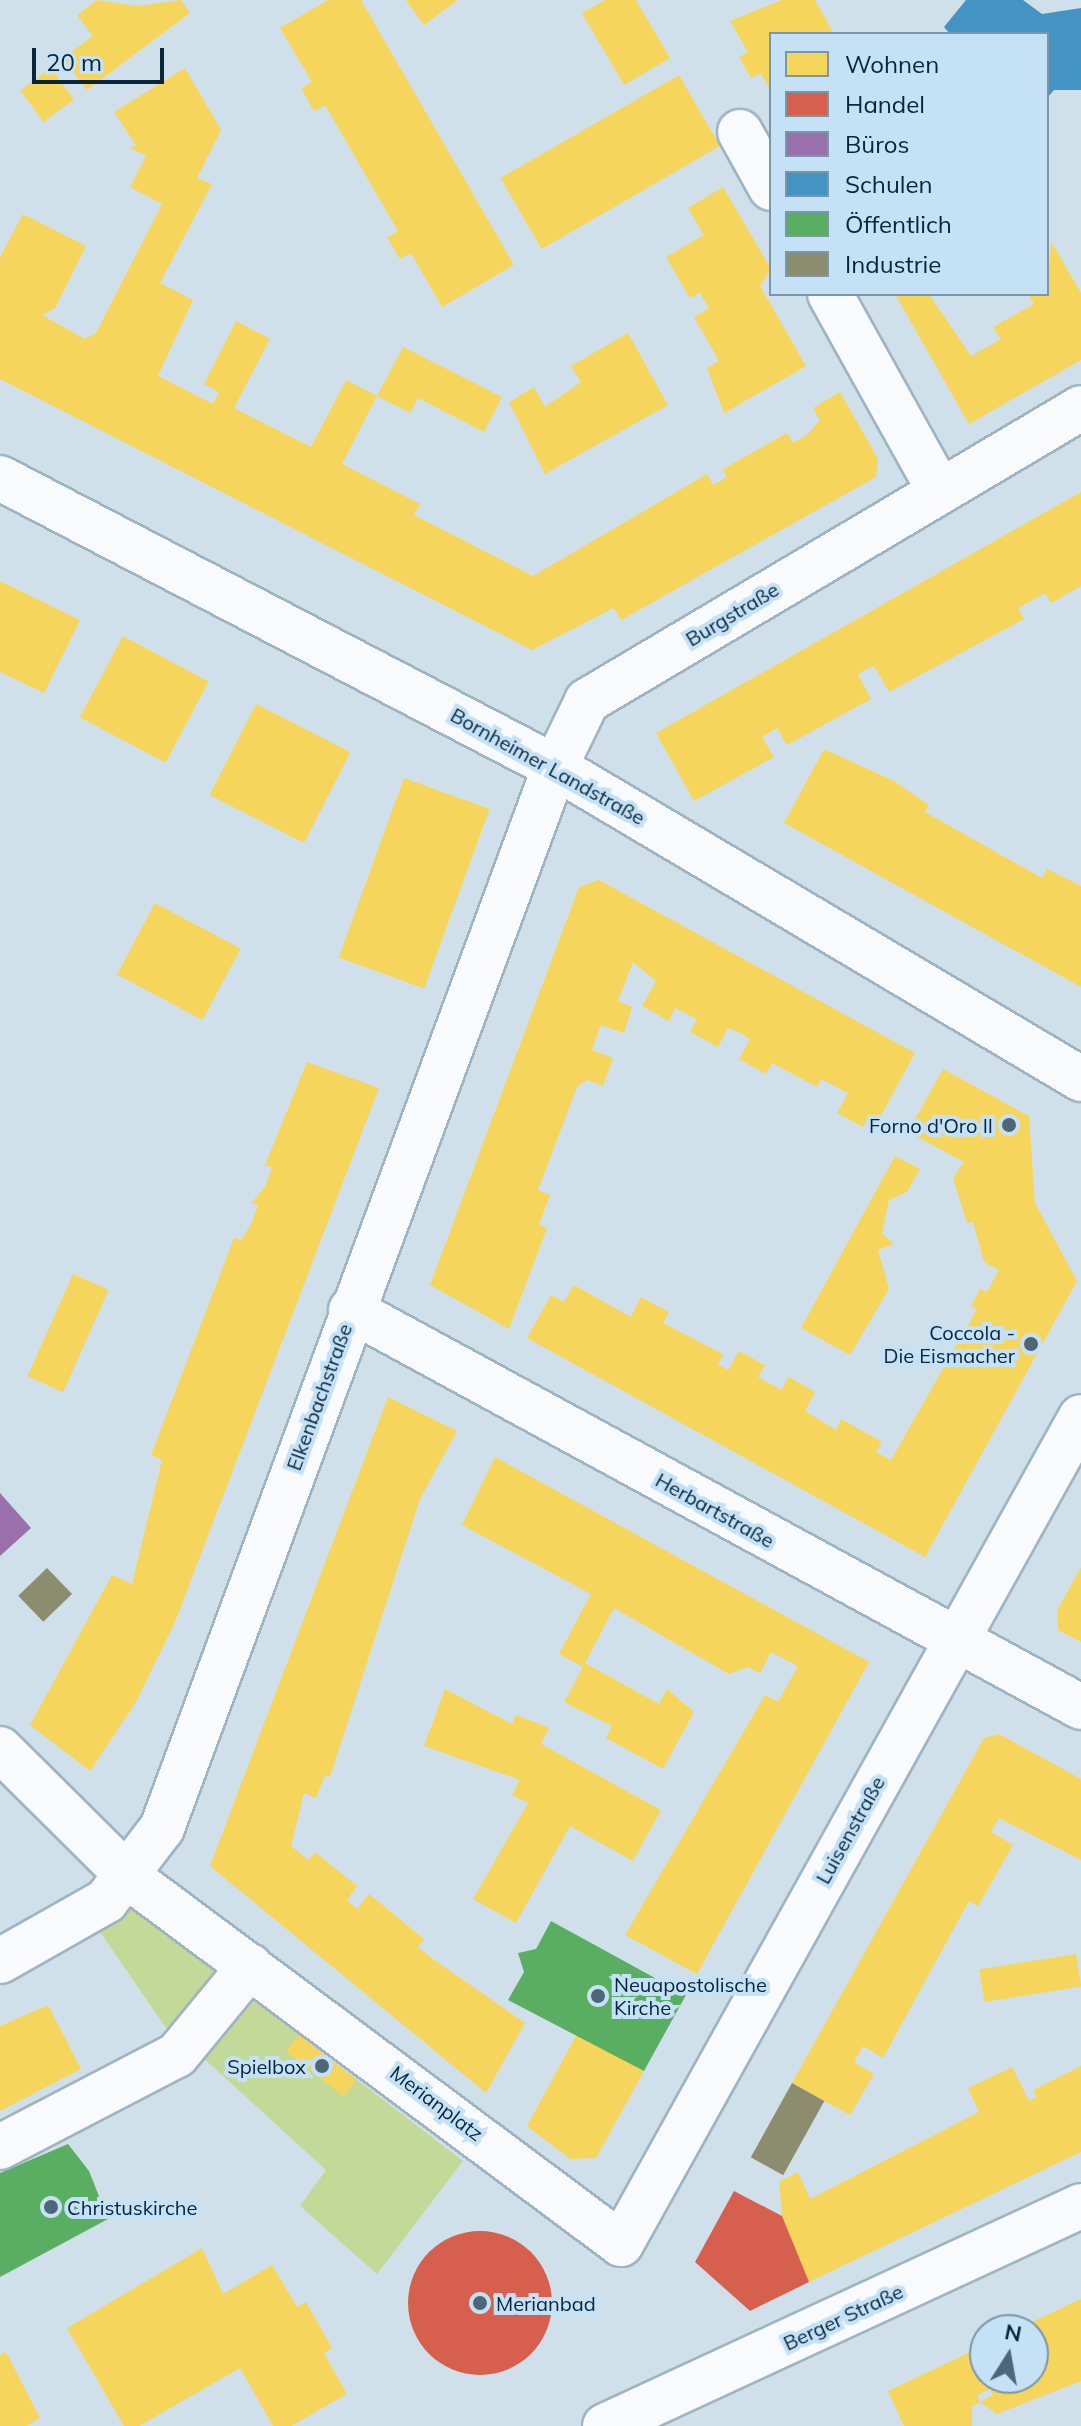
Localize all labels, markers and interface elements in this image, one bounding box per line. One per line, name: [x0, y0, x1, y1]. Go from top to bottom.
scale bar: [36, 32, 168, 82]
legend: [769, 32, 1049, 296]
text: 20 m: [46, 47, 102, 77]
text: Wohnen: [845, 49, 939, 79]
text: Handel: [845, 89, 925, 119]
text: Büros: [845, 129, 909, 159]
text: Schulen: [845, 169, 933, 199]
text: Öffentlich: [845, 209, 952, 239]
text: Industrie: [845, 249, 941, 279]
street label: Burgstraße: [681, 577, 783, 651]
street label: Bornheimer Landstraße: [447, 703, 649, 829]
place label: Forno d'Oro II: [869, 1113, 993, 1137]
marker: Forno d'Oro II: [1000, 1116, 1018, 1134]
street label: Elkenbachstraße: [281, 1320, 357, 1474]
place label: Coccola - Die Eismacher: [883, 1320, 1015, 1367]
marker: Coccola - Die Eismacher: [1022, 1335, 1040, 1353]
street label: Herbartstraße: [652, 1468, 778, 1552]
street label: Luisenstraße: [811, 1772, 889, 1888]
place label: Neuapostolische Kirche: [614, 1972, 767, 2019]
marker: Neuapostolische Kirche: [589, 1987, 607, 2005]
place label: Spielbox: [227, 2054, 306, 2078]
marker: Spielbox: [313, 2057, 331, 2075]
street label: Merianplatz: [386, 2060, 488, 2146]
place label: Christuskirche: [67, 2195, 197, 2219]
marker: Christuskirche: [42, 2198, 60, 2216]
street label: Berger Straße: [779, 2279, 907, 2355]
place label: Merianbad: [496, 2291, 596, 2315]
marker: Merianbad: [471, 2294, 489, 2312]
north arrow: [969, 2314, 1049, 2394]
text: N: [1002, 2317, 1024, 2348]

